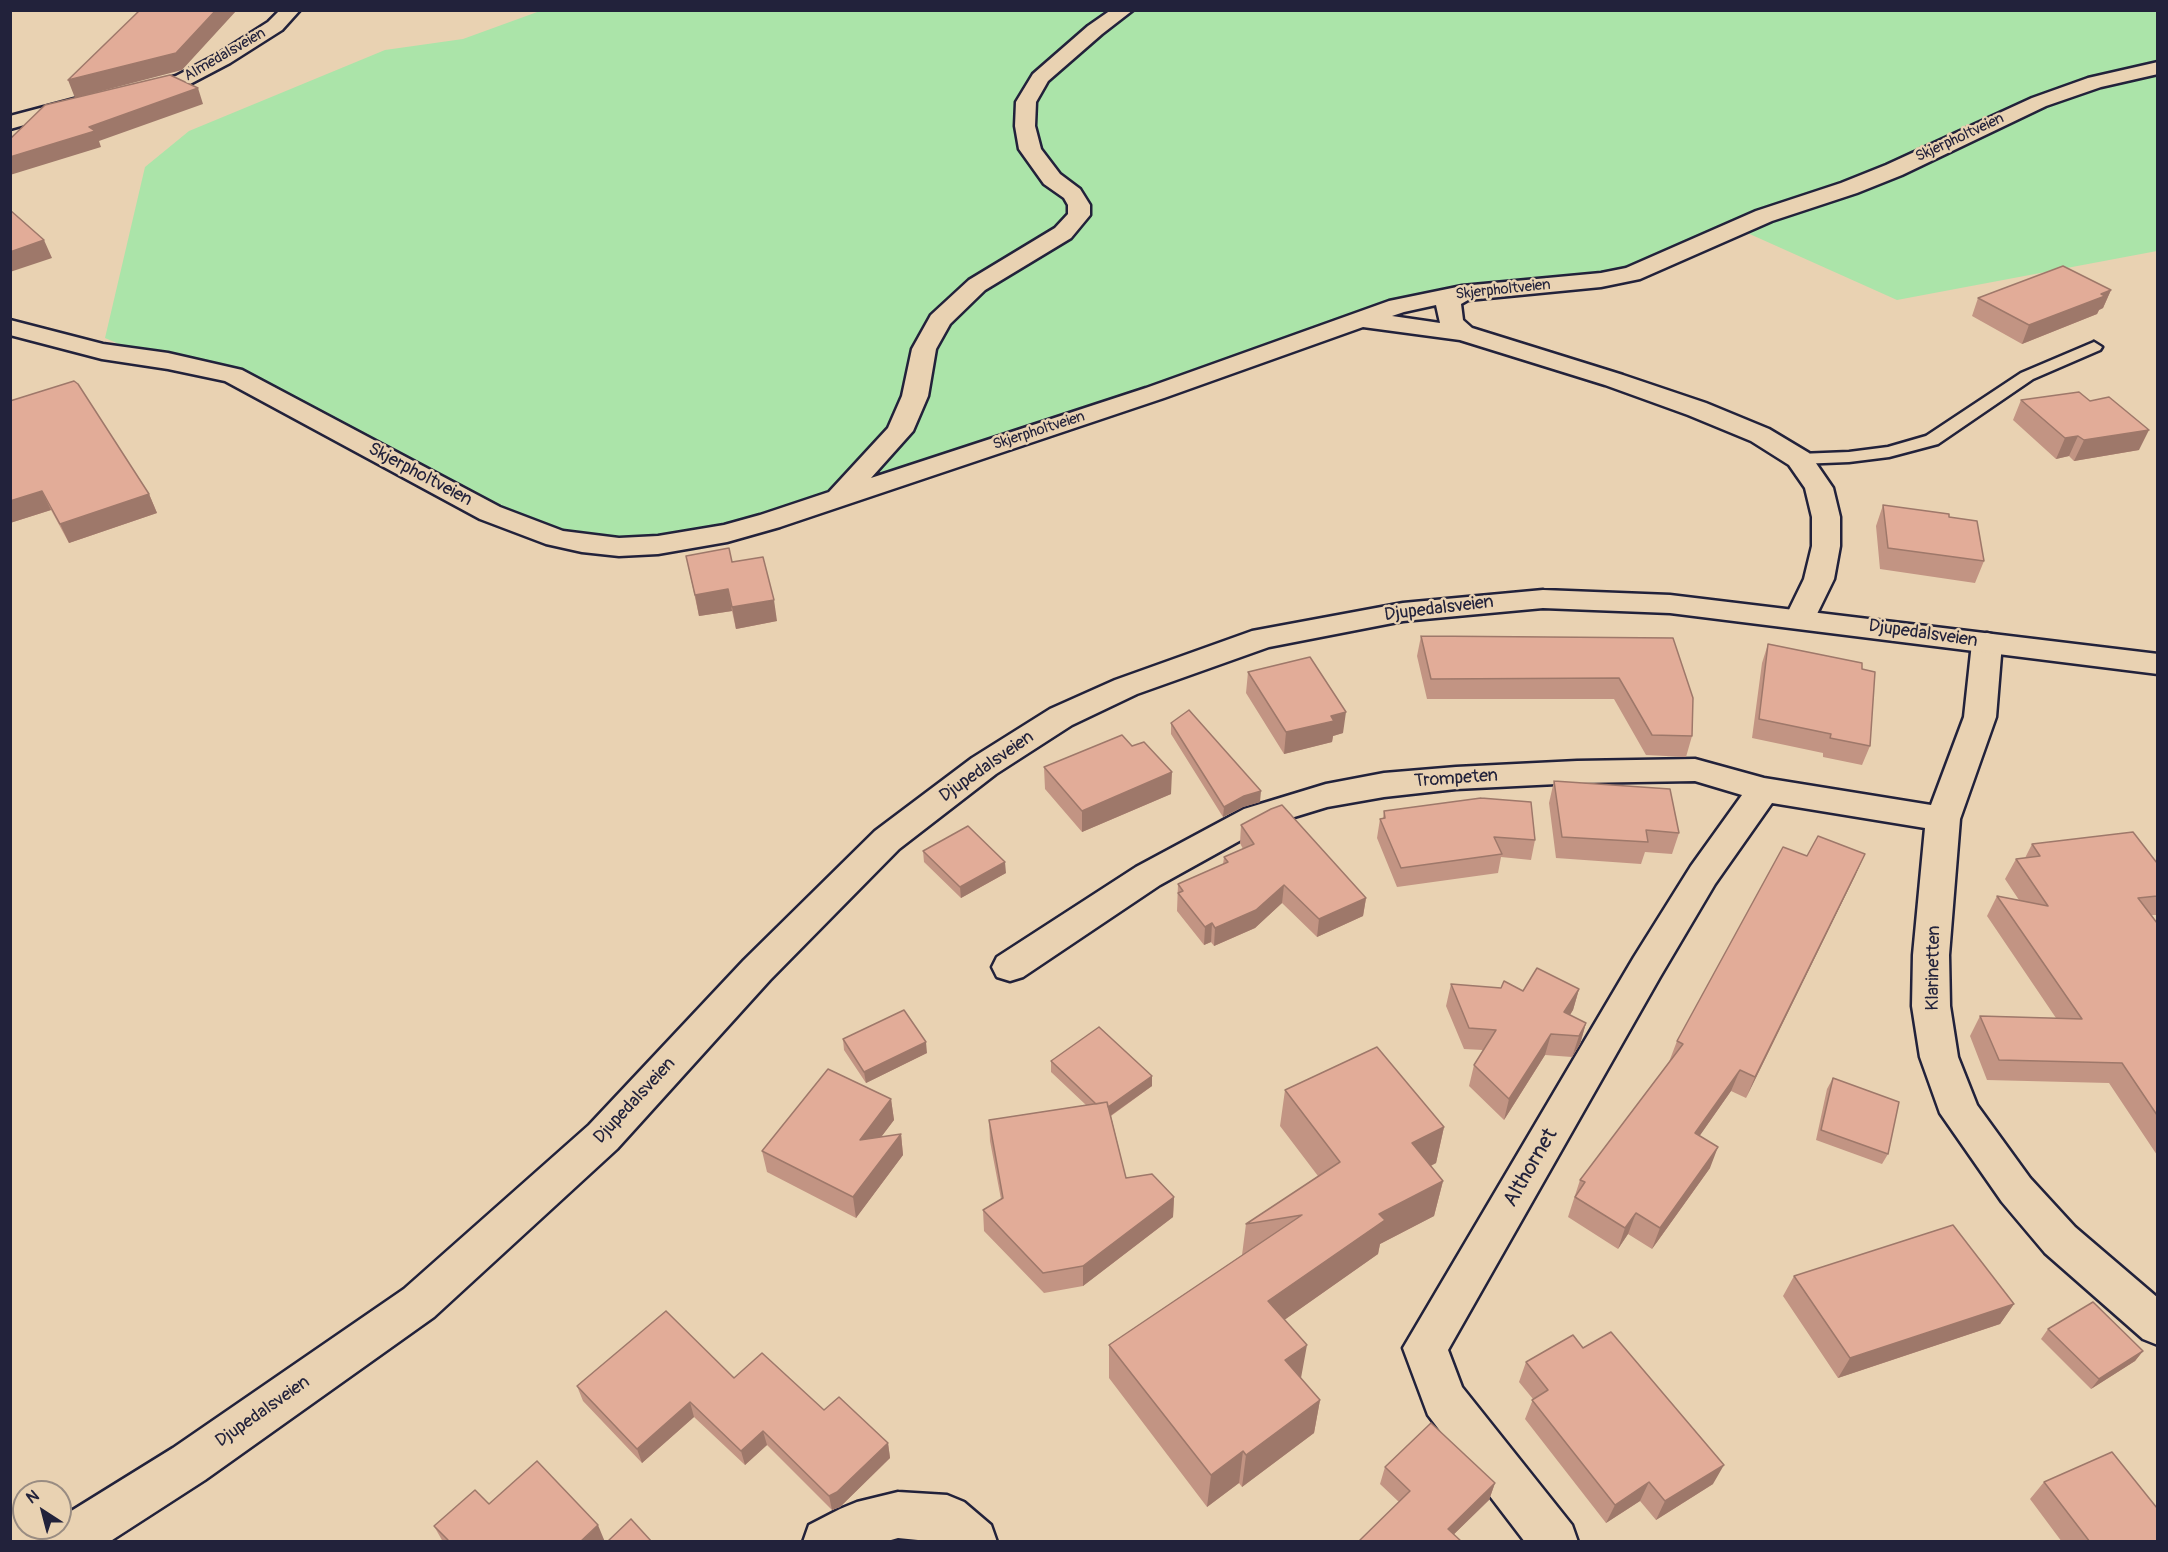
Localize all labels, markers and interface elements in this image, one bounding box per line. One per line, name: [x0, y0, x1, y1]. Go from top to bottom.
street label: Almedalsveien: [181, 24, 269, 86]
street label: Skjerpholtveien: [1913, 110, 2007, 166]
street label: Skjerpholtveien: [1455, 276, 1551, 304]
street label: Skjerpholtveien: [991, 408, 1087, 454]
street label: Skjerpholtveien: [364, 439, 476, 511]
street label: Djupedalsveien: [1383, 592, 1495, 626]
street label: Djupedalsveien: [1867, 616, 1979, 652]
street label: Djupedalsveien: [936, 727, 1038, 807]
street label: Trompeten: [1413, 765, 1499, 793]
street label: Klarinetten: [1922, 925, 1946, 1011]
street label: Djupedalsveien: [590, 1053, 680, 1149]
street label: Althornet: [1498, 1124, 1564, 1212]
street label: Djupedalsveien: [212, 1372, 314, 1452]
north arrow: [12, 1480, 72, 1540]
text: N: [22, 1486, 43, 1508]

